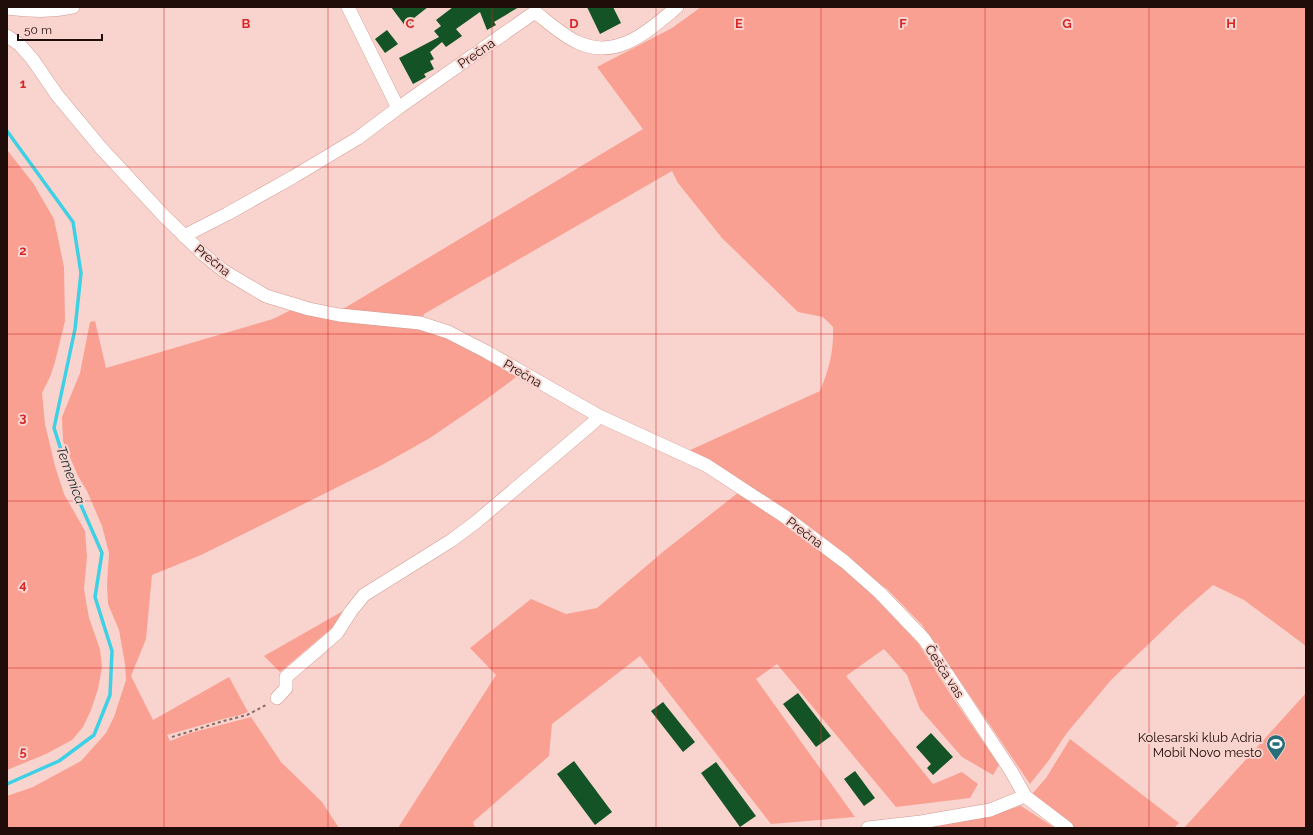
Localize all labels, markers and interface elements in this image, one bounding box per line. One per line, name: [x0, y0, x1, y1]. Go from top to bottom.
scale bar: [18, 16, 102, 42]
text: B: [242, 16, 251, 31]
text: C: [406, 16, 415, 31]
text: D: [569, 16, 579, 31]
text: E: [735, 16, 743, 31]
text: F: [899, 16, 907, 31]
text: G: [1062, 16, 1072, 31]
text: H: [1226, 16, 1236, 31]
text: 50 m: [24, 23, 52, 37]
street label: Prečna: [455, 35, 498, 72]
text: 1: [20, 76, 27, 91]
street label: Prečna: [192, 241, 234, 279]
text: 2: [19, 243, 27, 258]
street label: Prečna: [501, 356, 545, 390]
text: 3: [19, 410, 27, 425]
water label: Temenica: [53, 444, 89, 506]
street label: Prečna: [783, 514, 826, 551]
text: 4: [19, 577, 27, 592]
street label: Češča vas: [922, 641, 968, 701]
place label: Kolesarski klub Adria Mobil Novo mesto: [1138, 730, 1262, 760]
sports icon: Kolesarski klub Adria Mobil Novo mesto: [1265, 733, 1287, 761]
text: 5: [19, 744, 27, 759]

